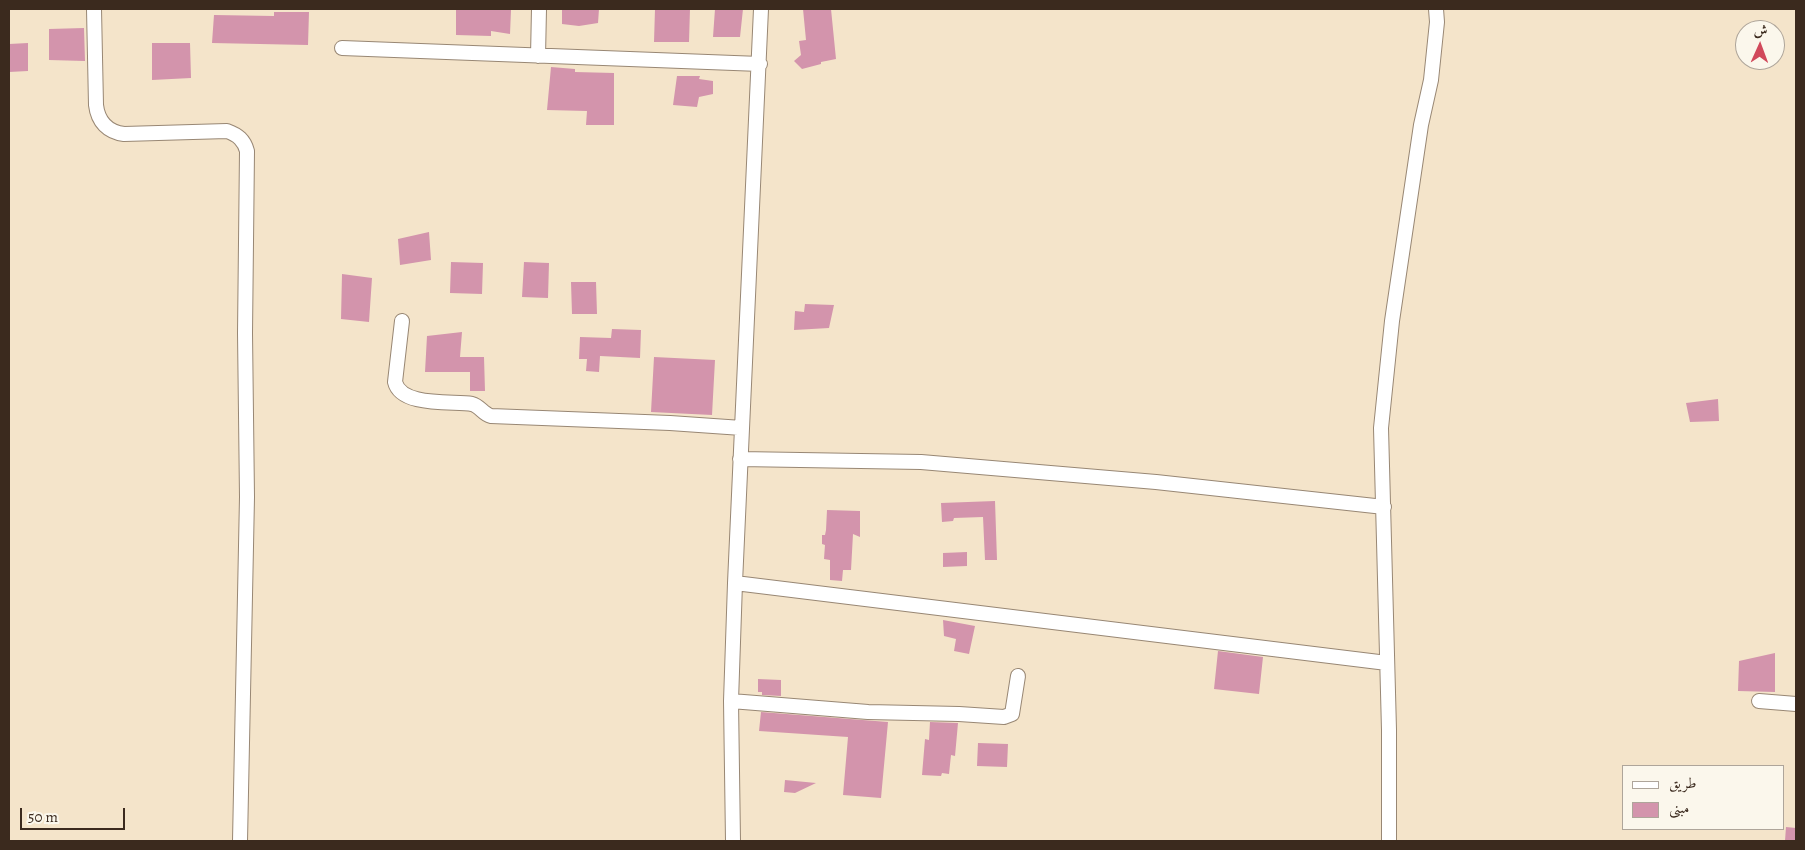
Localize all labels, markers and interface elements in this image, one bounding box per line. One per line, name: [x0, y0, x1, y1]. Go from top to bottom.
north arrow: [1735, 20, 1785, 70]
text: ش: [1753, 21, 1768, 40]
legend: [1622, 765, 1785, 830]
text: طريق: [1669, 773, 1696, 793]
scale bar: [22, 798, 128, 830]
text: مبنى: [1669, 798, 1689, 818]
text: 50 m: [28, 807, 58, 827]

